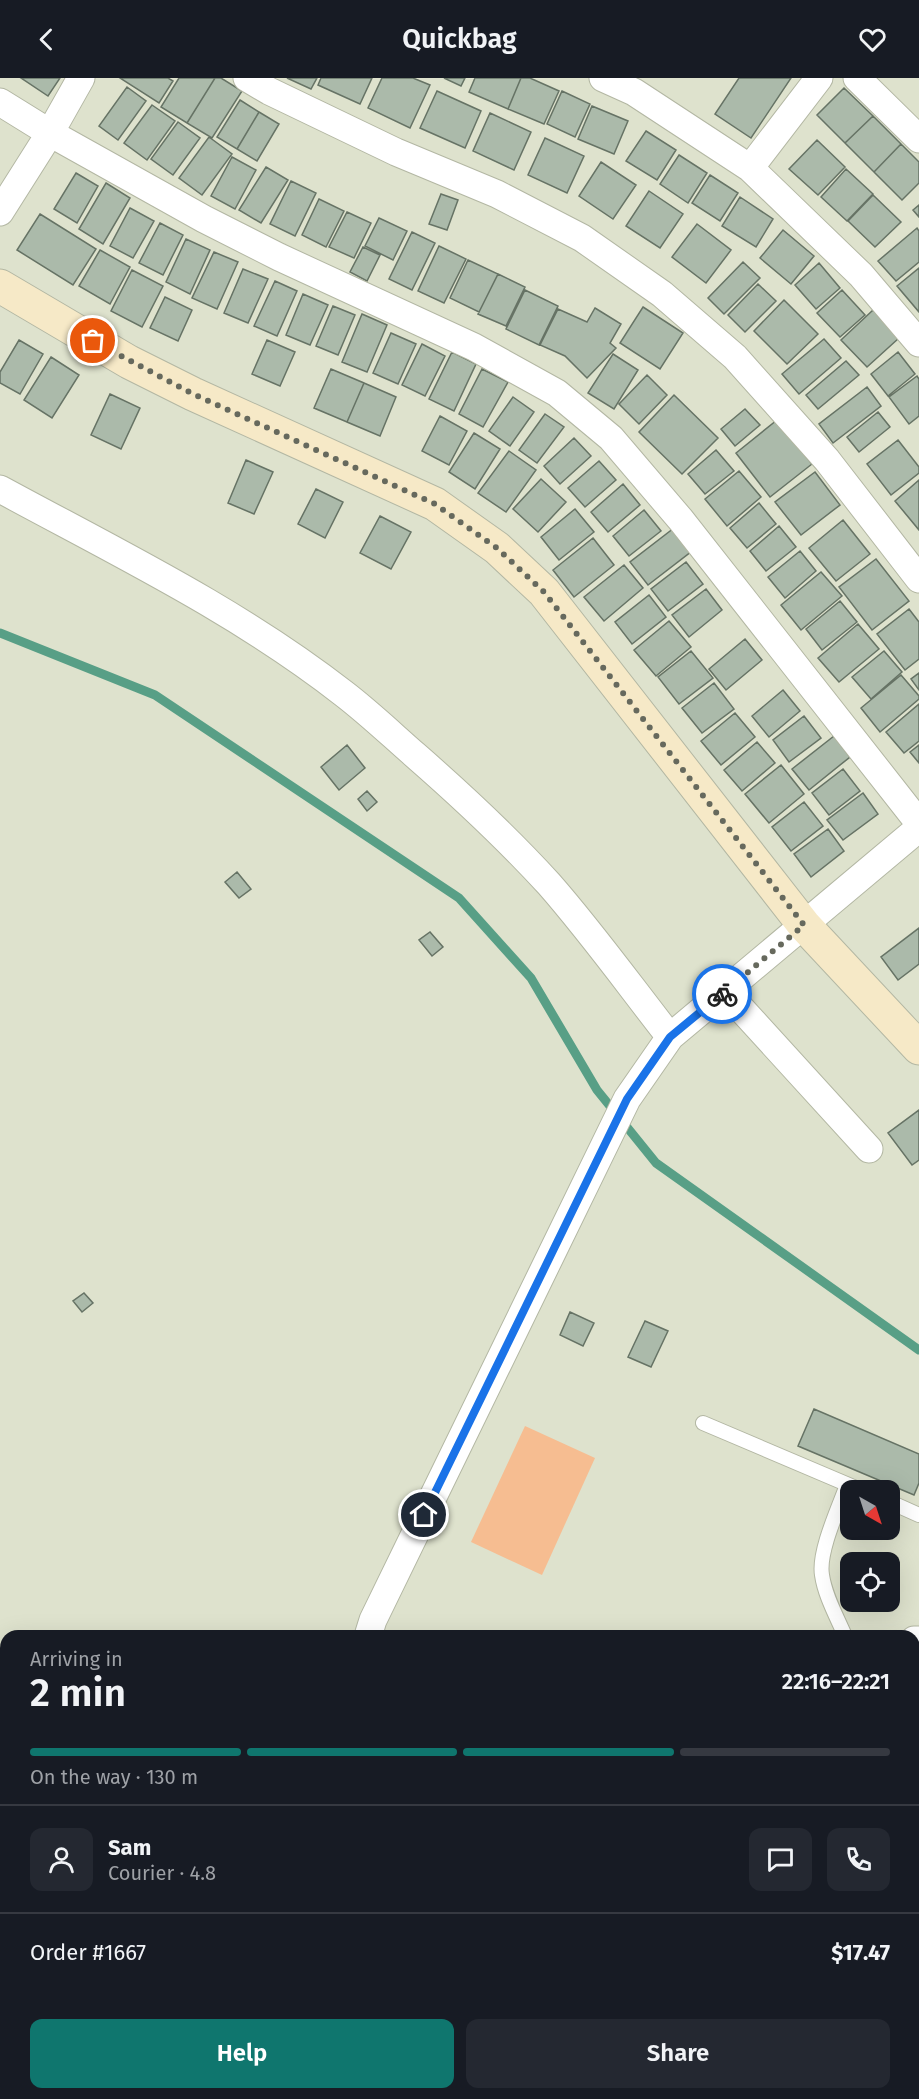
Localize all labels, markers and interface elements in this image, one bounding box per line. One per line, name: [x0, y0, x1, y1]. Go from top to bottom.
icon: back: [30, 23, 63, 56]
text: Quickbag: [402, 23, 517, 55]
icon: heart: [856, 23, 889, 56]
pin: [67, 315, 118, 366]
icon: bag: [76, 324, 109, 357]
courier: [692, 964, 752, 1024]
icon: bike: [706, 978, 739, 1011]
north arrow: [840, 1480, 900, 1540]
map controls: [840, 1480, 900, 1612]
pin: [398, 1489, 449, 1540]
icon: home: [407, 1498, 440, 1531]
button: locate: [840, 1552, 900, 1612]
text: Arriving in: [30, 1647, 123, 1671]
text: 22:16–22:21: [782, 1668, 890, 1695]
text: 2 min: [30, 1670, 126, 1716]
text: On the way · 130 m: [30, 1765, 198, 1789]
button: person: [30, 1828, 93, 1891]
button: chat: [749, 1828, 812, 1891]
button: phone: [827, 1828, 890, 1891]
text: Sam: [108, 1834, 151, 1861]
text: Courier · 4.8: [108, 1861, 216, 1885]
text: Order #1667: [30, 1939, 146, 1966]
text: $17.47: [831, 1939, 890, 1966]
button: Help: [30, 2019, 454, 2088]
button: Share: [466, 2019, 890, 2088]

